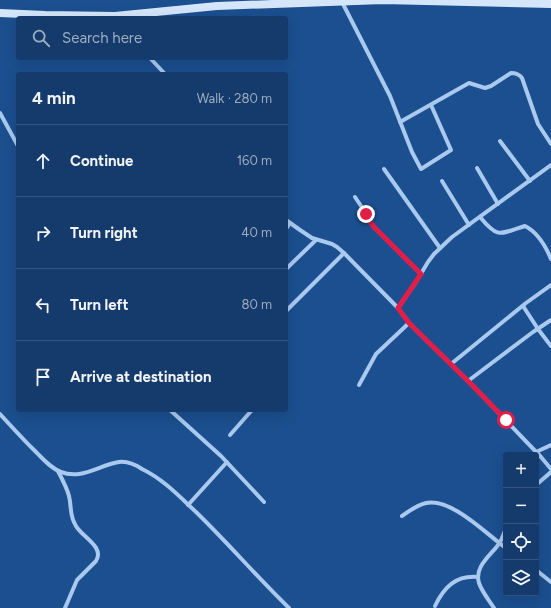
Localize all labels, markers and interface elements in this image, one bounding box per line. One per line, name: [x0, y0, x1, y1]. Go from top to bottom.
search box: [16, 16, 288, 60]
icon: search: [30, 27, 52, 49]
text: Search here: [62, 29, 142, 47]
text: 4 min: [32, 88, 76, 108]
text: Walk · 280 m: [197, 91, 272, 106]
icon: ahead: [32, 150, 54, 172]
text: Continue: [70, 152, 133, 170]
text: 160 m: [237, 153, 272, 168]
route end: [357, 205, 375, 223]
icon: right: [32, 222, 54, 244]
text: Turn right: [70, 224, 138, 242]
text: 40 m: [241, 225, 272, 240]
icon: left: [32, 294, 54, 316]
text: Turn left: [70, 296, 128, 314]
text: 80 m: [241, 297, 272, 312]
icon: arrive: [32, 366, 54, 388]
text: Arrive at destination: [70, 368, 211, 386]
route start: [497, 411, 515, 429]
map controls: [503, 452, 539, 596]
button: +: [503, 452, 539, 488]
button: −: [503, 488, 539, 524]
button: locate: [503, 524, 539, 560]
button: layers: [503, 560, 539, 596]

